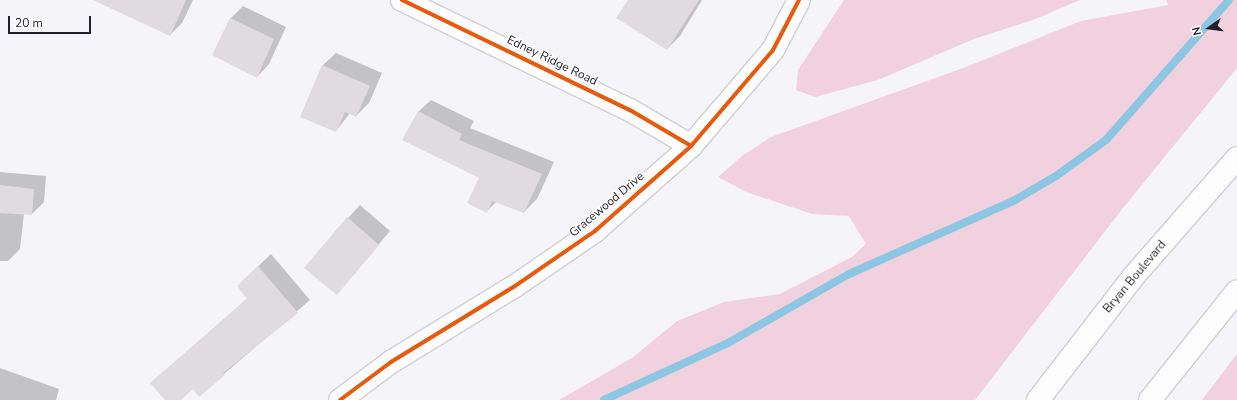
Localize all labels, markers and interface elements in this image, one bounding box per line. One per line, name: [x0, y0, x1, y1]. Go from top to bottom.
scale bar: [10, 8, 93, 34]
north arrow: [1189, 8, 1229, 48]
text: 20 m: [15, 15, 43, 31]
text: N: [1189, 25, 1205, 37]
street label: Edney Ridge Road: [505, 33, 599, 89]
street label: Gracewood Drive: [567, 170, 647, 240]
street label: Bryan Boulevard: [1101, 238, 1169, 316]

